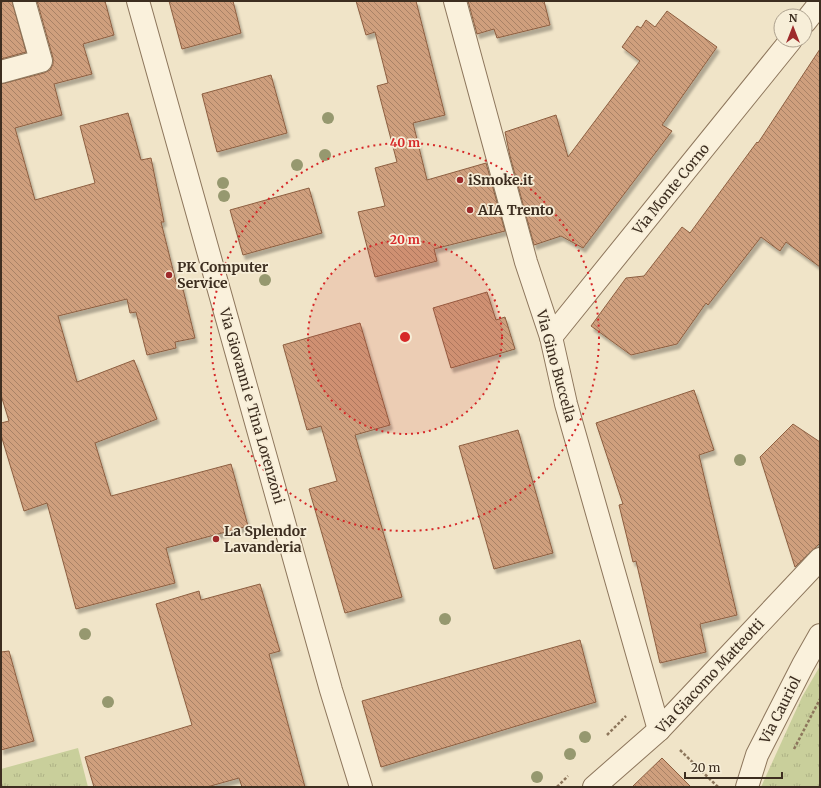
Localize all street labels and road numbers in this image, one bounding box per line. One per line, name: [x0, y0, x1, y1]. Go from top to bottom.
street label: Via Monte Corno: [628, 140, 713, 239]
street label: Via Giovanni e Tina Lorenzoni: [215, 305, 289, 506]
street label: Via Gino Buccella: [532, 307, 580, 424]
street label: Via Giacomo Matteotti: [651, 615, 768, 738]
street label: Via Cauriol: [755, 673, 805, 748]

